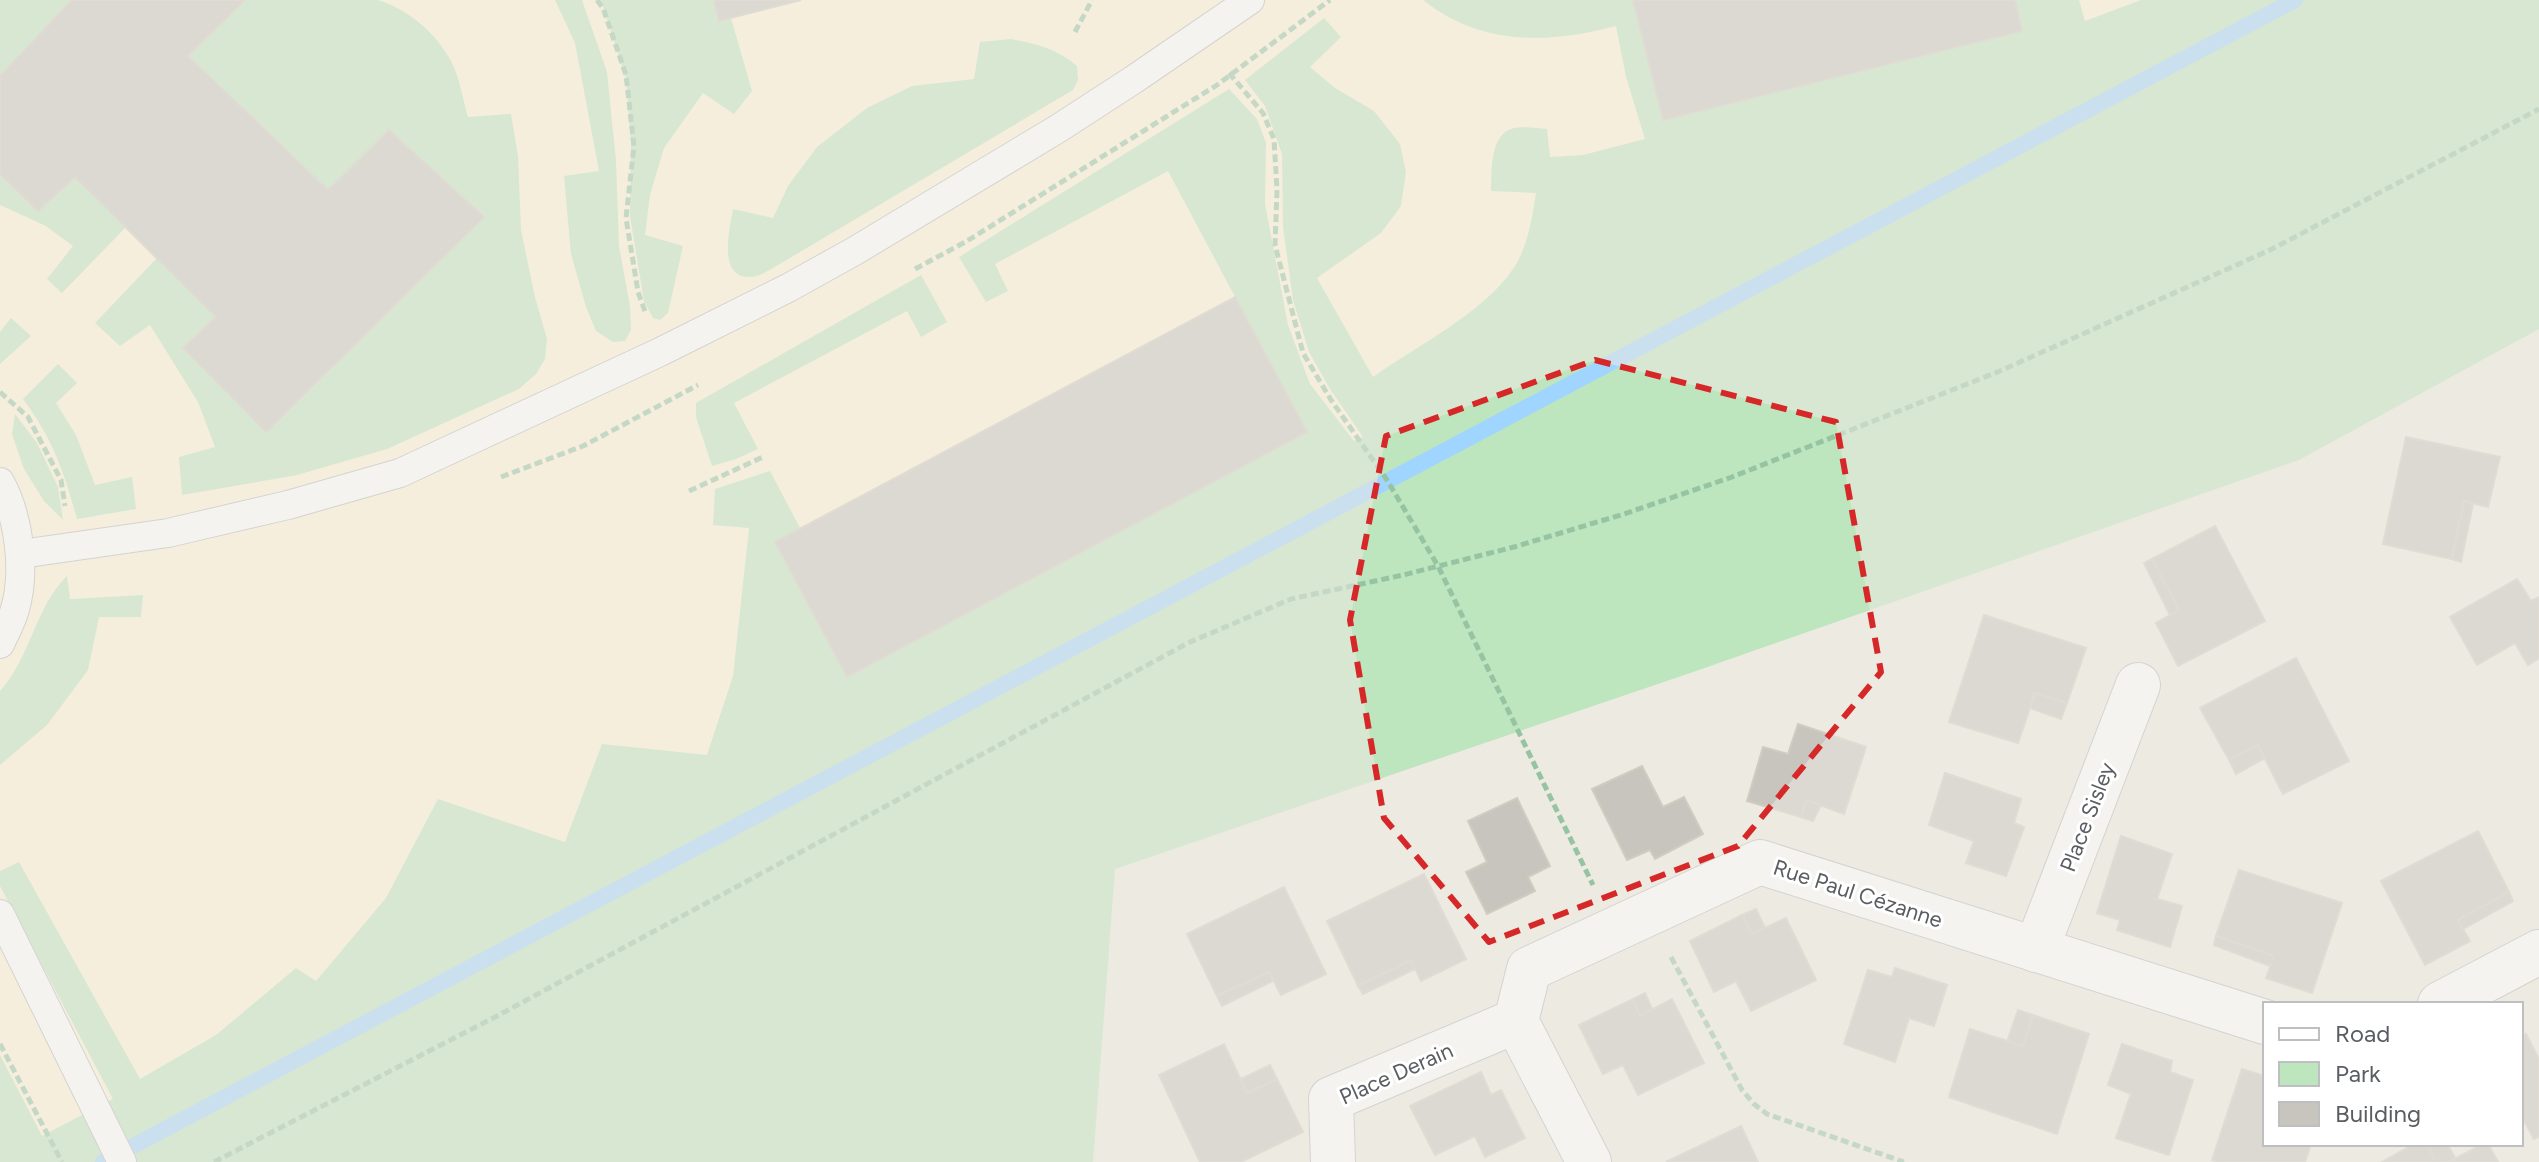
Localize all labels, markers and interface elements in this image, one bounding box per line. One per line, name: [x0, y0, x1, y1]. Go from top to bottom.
street label: Place Sisley: [2054, 758, 2121, 876]
street label: Rue Paul Cézanne: [1770, 853, 1946, 934]
legend: [2263, 1002, 2523, 1146]
text: Road: [2335, 1019, 2390, 1048]
street label: Place Derain: [1335, 1036, 1457, 1110]
text: Park: [2335, 1059, 2381, 1088]
text: Building: [2335, 1099, 2421, 1128]

